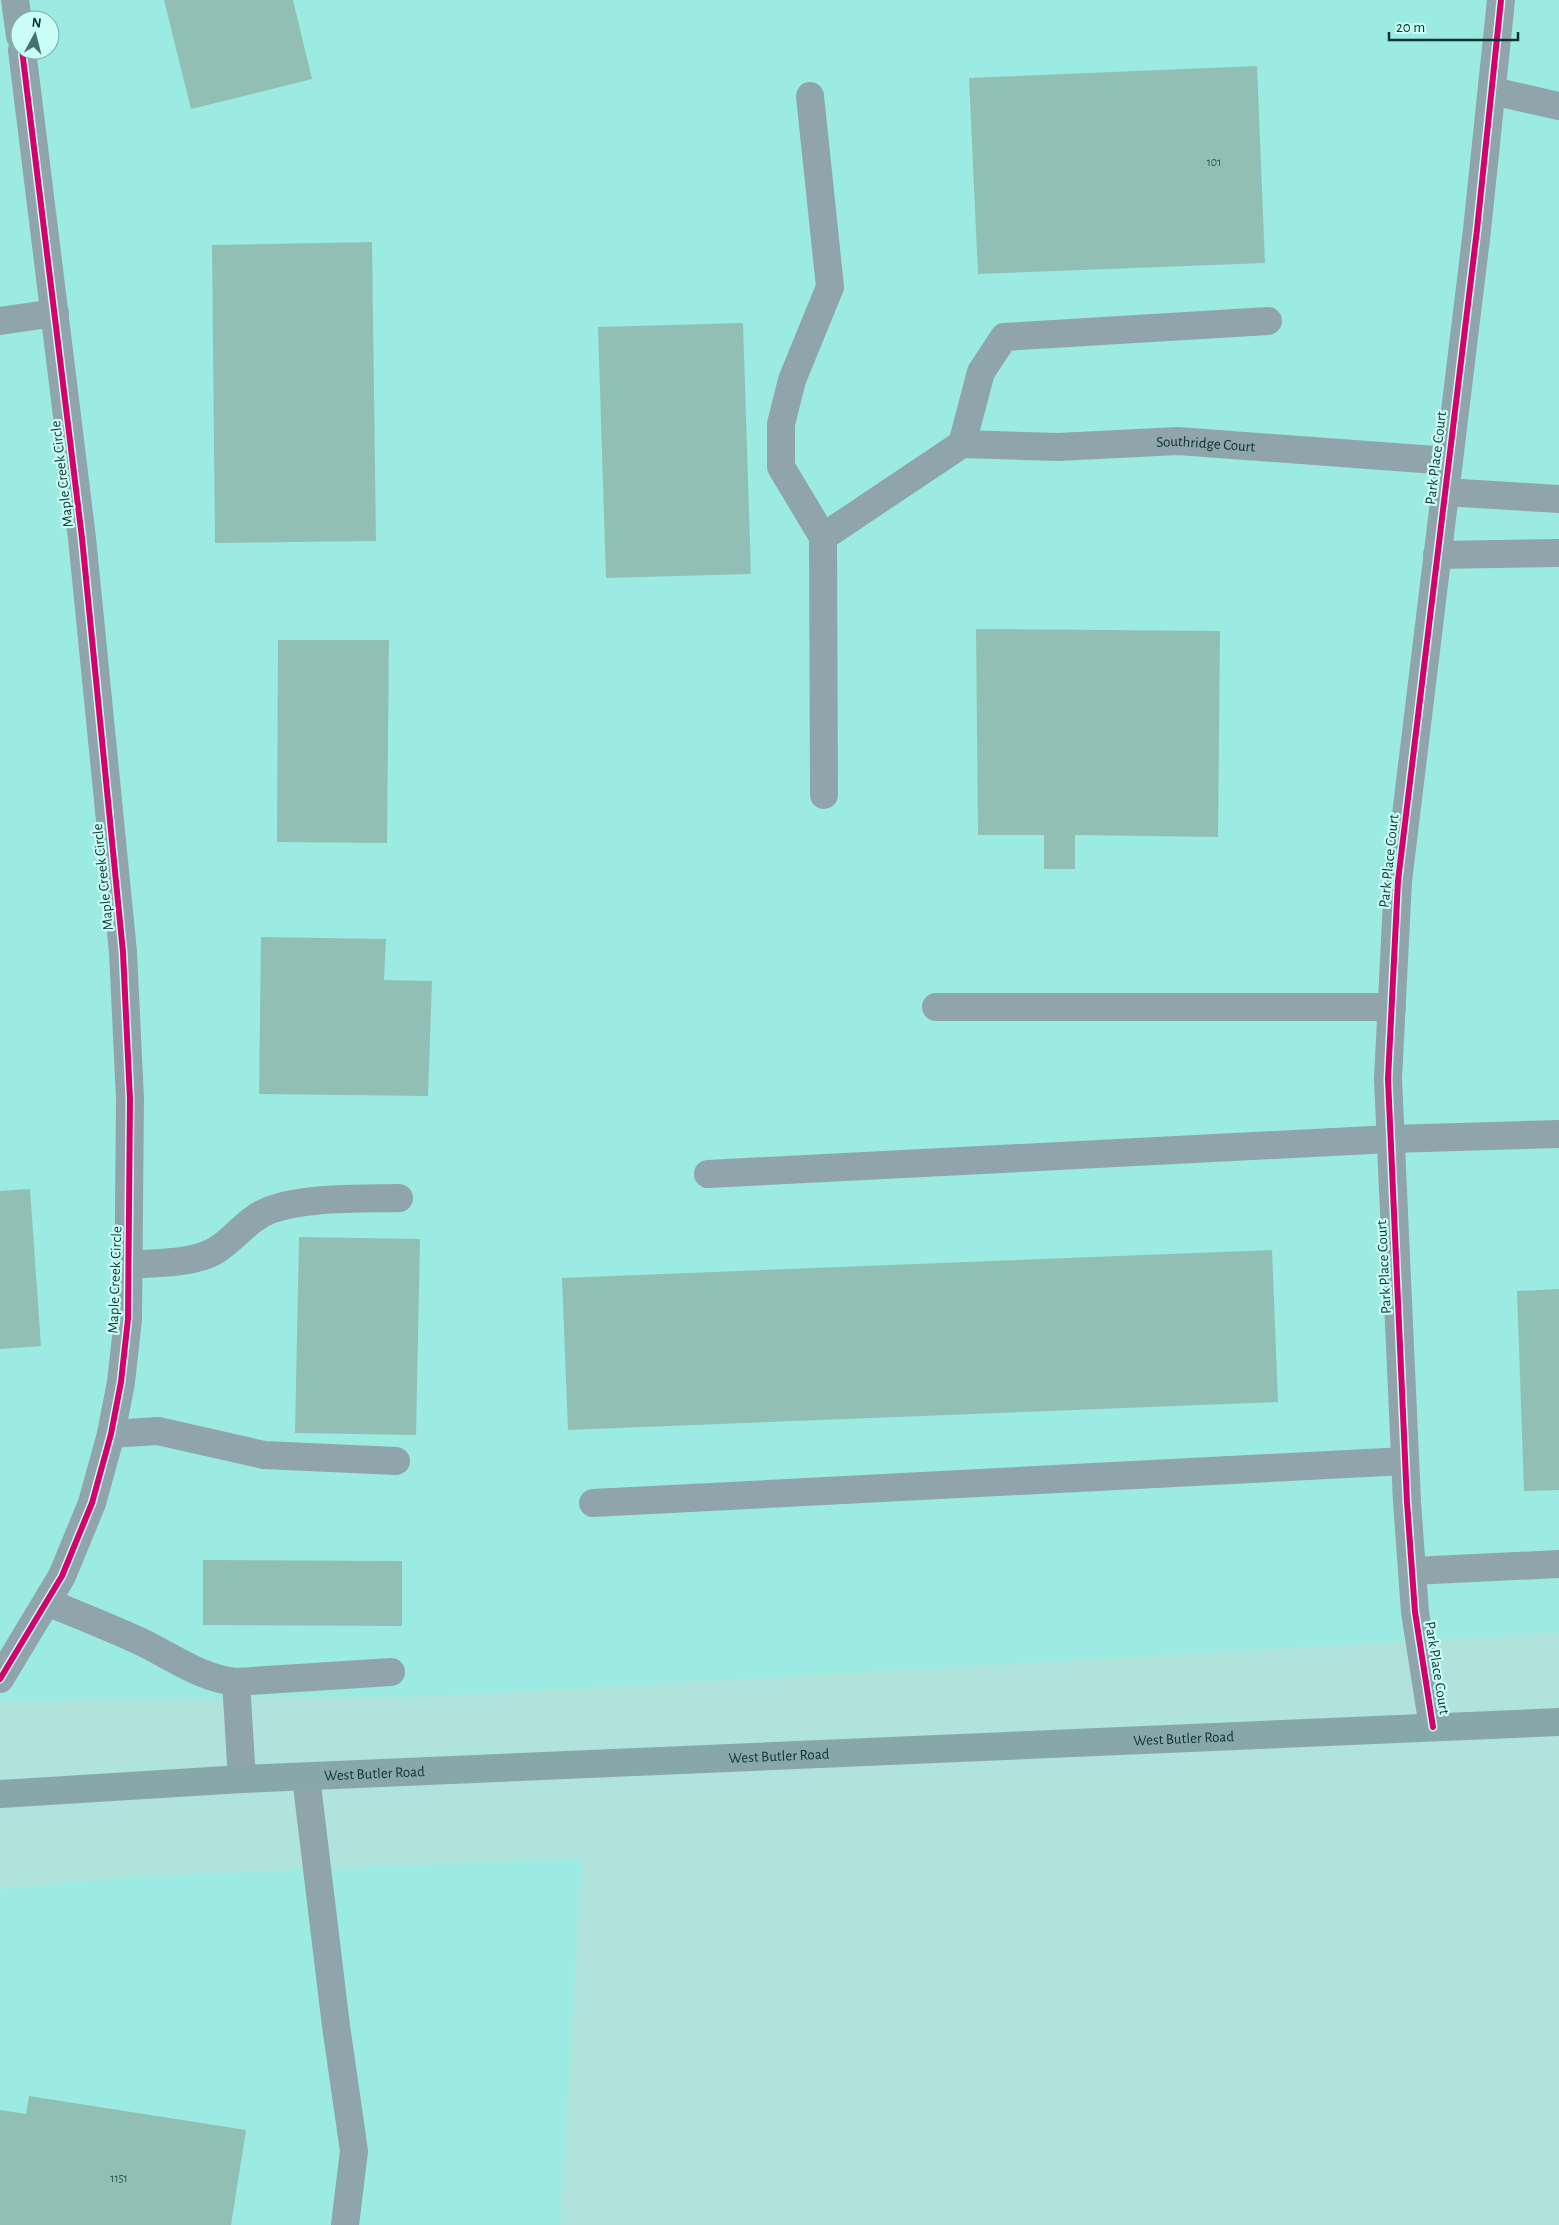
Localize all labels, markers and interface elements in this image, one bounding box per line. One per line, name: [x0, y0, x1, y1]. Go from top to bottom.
north arrow: [10, 10, 60, 60]
scale bar: [1389, 10, 1518, 42]
text: N: [31, 16, 42, 31]
text: 20 m: [1396, 20, 1425, 35]
house number: 101: [1207, 156, 1221, 168]
street label: Park Place Court: [1423, 410, 1449, 506]
street label: Maple Creek Circle: [48, 420, 76, 528]
street label: Southridge Court: [1156, 433, 1256, 454]
street label: Park Place Court: [1377, 813, 1401, 909]
street label: Maple Creek Circle: [90, 823, 116, 931]
street label: Park Place Court: [1374, 1219, 1394, 1314]
street label: Maple Creek Circle: [106, 1226, 124, 1334]
street label: Park Place Court: [1422, 1620, 1452, 1716]
street label: West Butler Road: [1133, 1729, 1235, 1748]
street label: West Butler Road: [728, 1746, 830, 1765]
street label: West Butler Road: [324, 1764, 425, 1783]
house number: 1151: [110, 2172, 128, 2184]

